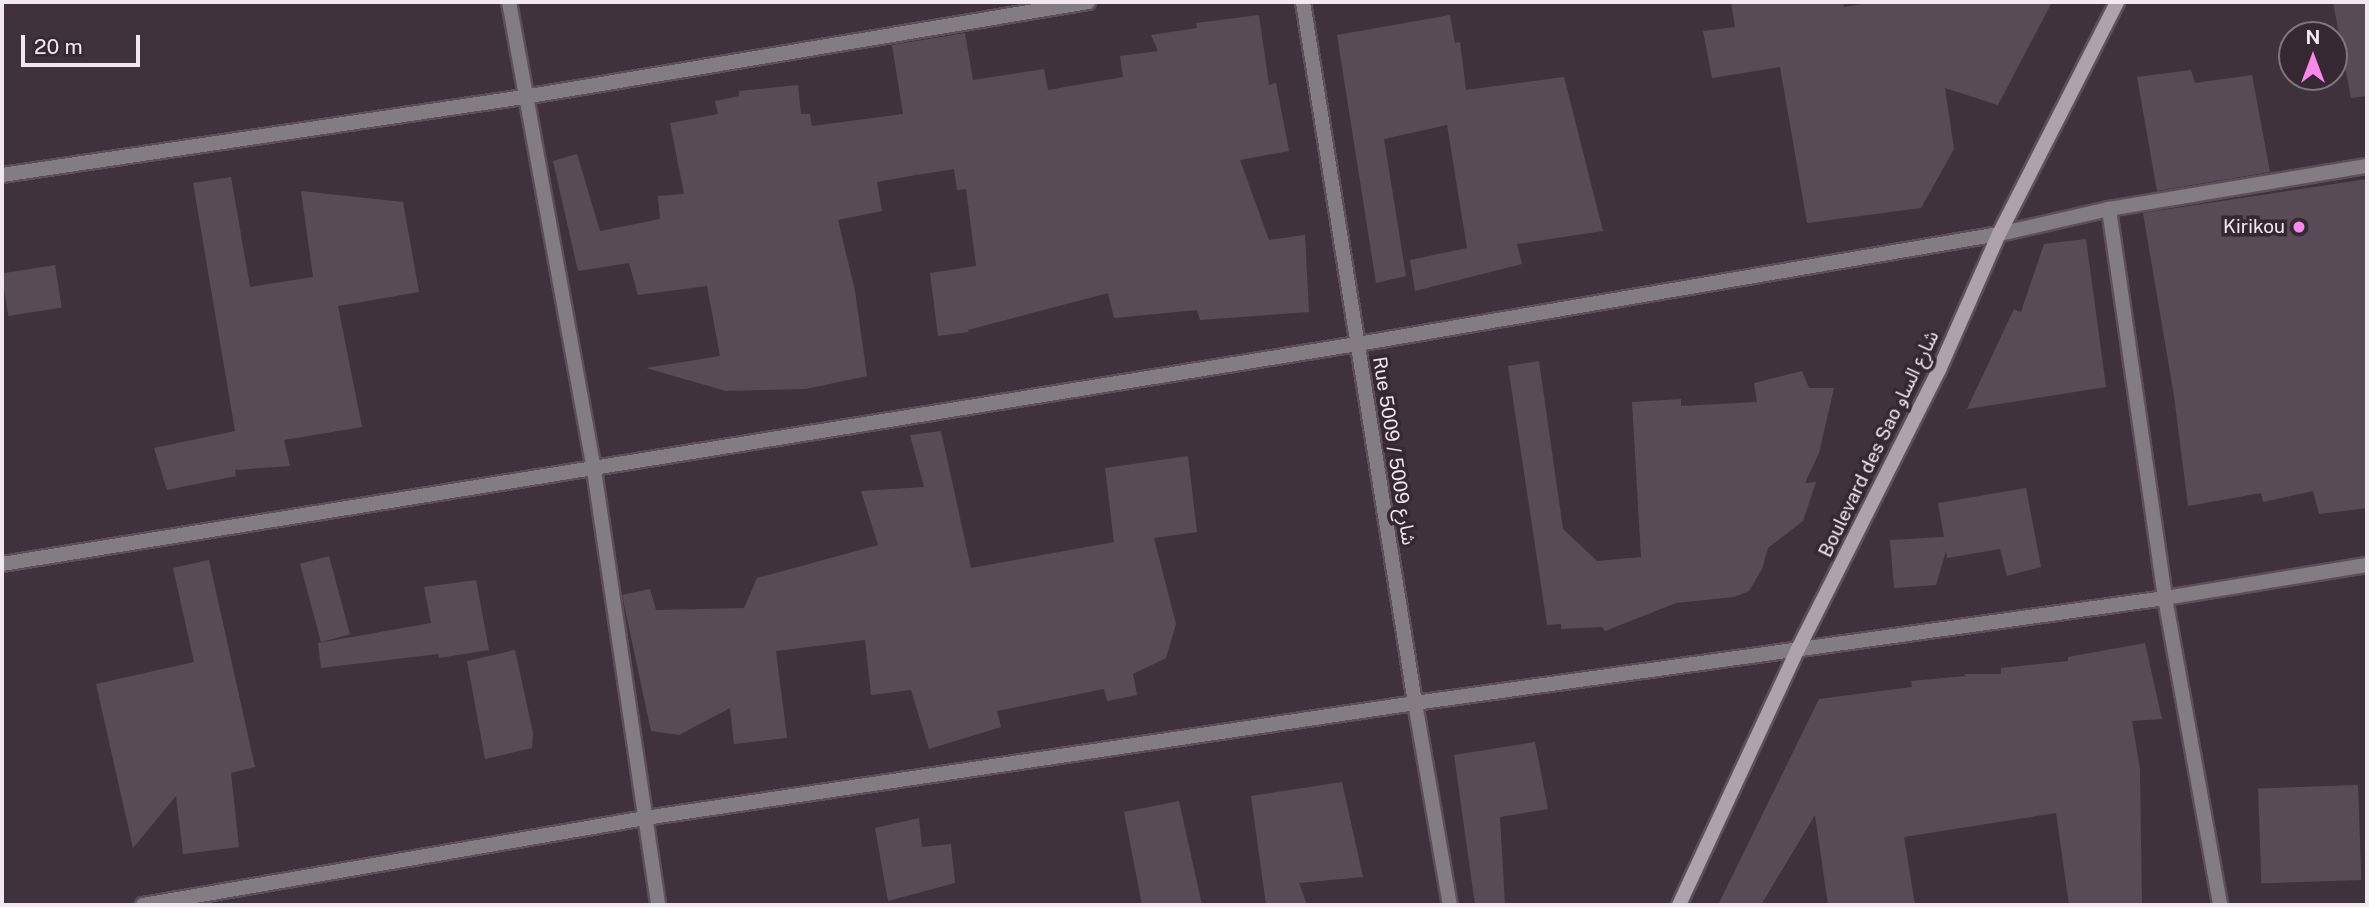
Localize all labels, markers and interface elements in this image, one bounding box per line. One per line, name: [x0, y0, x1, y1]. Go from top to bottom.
scale bar: [24, 21, 144, 65]
north arrow: [2278, 21, 2348, 91]
text: N: [2306, 26, 2320, 48]
text: 20 m: [34, 34, 83, 59]
place label: Kirikou: [2223, 216, 2285, 238]
marker: Kirikou: [2291, 219, 2307, 235]
street label: Boulevard des Sao شارع الساو: [1814, 327, 1944, 561]
street label: Rue 5009 / شارع 5009: [1368, 355, 1420, 547]

